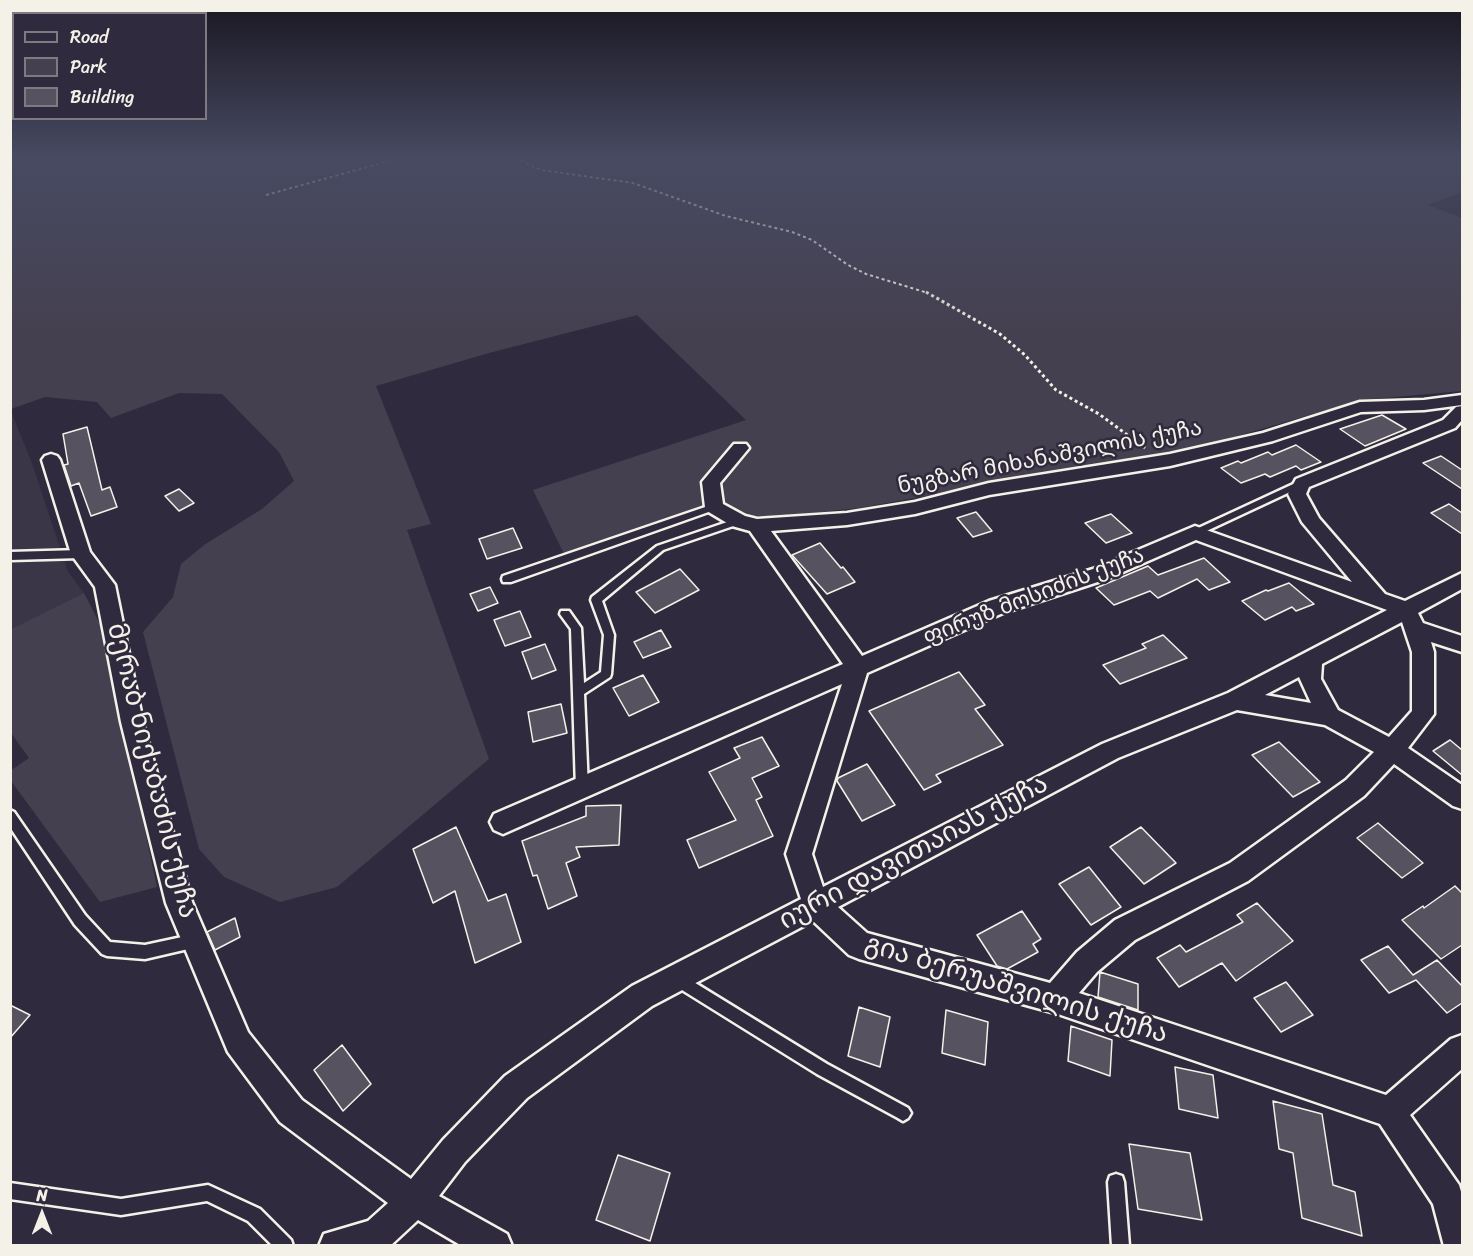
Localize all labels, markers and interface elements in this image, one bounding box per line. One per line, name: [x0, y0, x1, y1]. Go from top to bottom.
legend: [12, 12, 207, 120]
text: Road: [70, 21, 109, 53]
text: Park: [70, 51, 107, 83]
text: Building: [70, 81, 134, 113]
street label: ნუგზარ მიხანაშვილის ქუჩა: [896, 416, 1204, 500]
street label: ფირუზ მოსიძის ქუჩა: [920, 543, 1148, 651]
street label: მერაბ ნიქაბაძის ქუჩა: [99, 620, 203, 922]
street label: იური დავითაიას ქუჩა: [774, 768, 1054, 938]
street label: გია ბერუაშვილის ქუჩა: [861, 928, 1171, 1052]
text: N: [36, 1181, 48, 1210]
north arrow: [12, 1184, 72, 1244]

